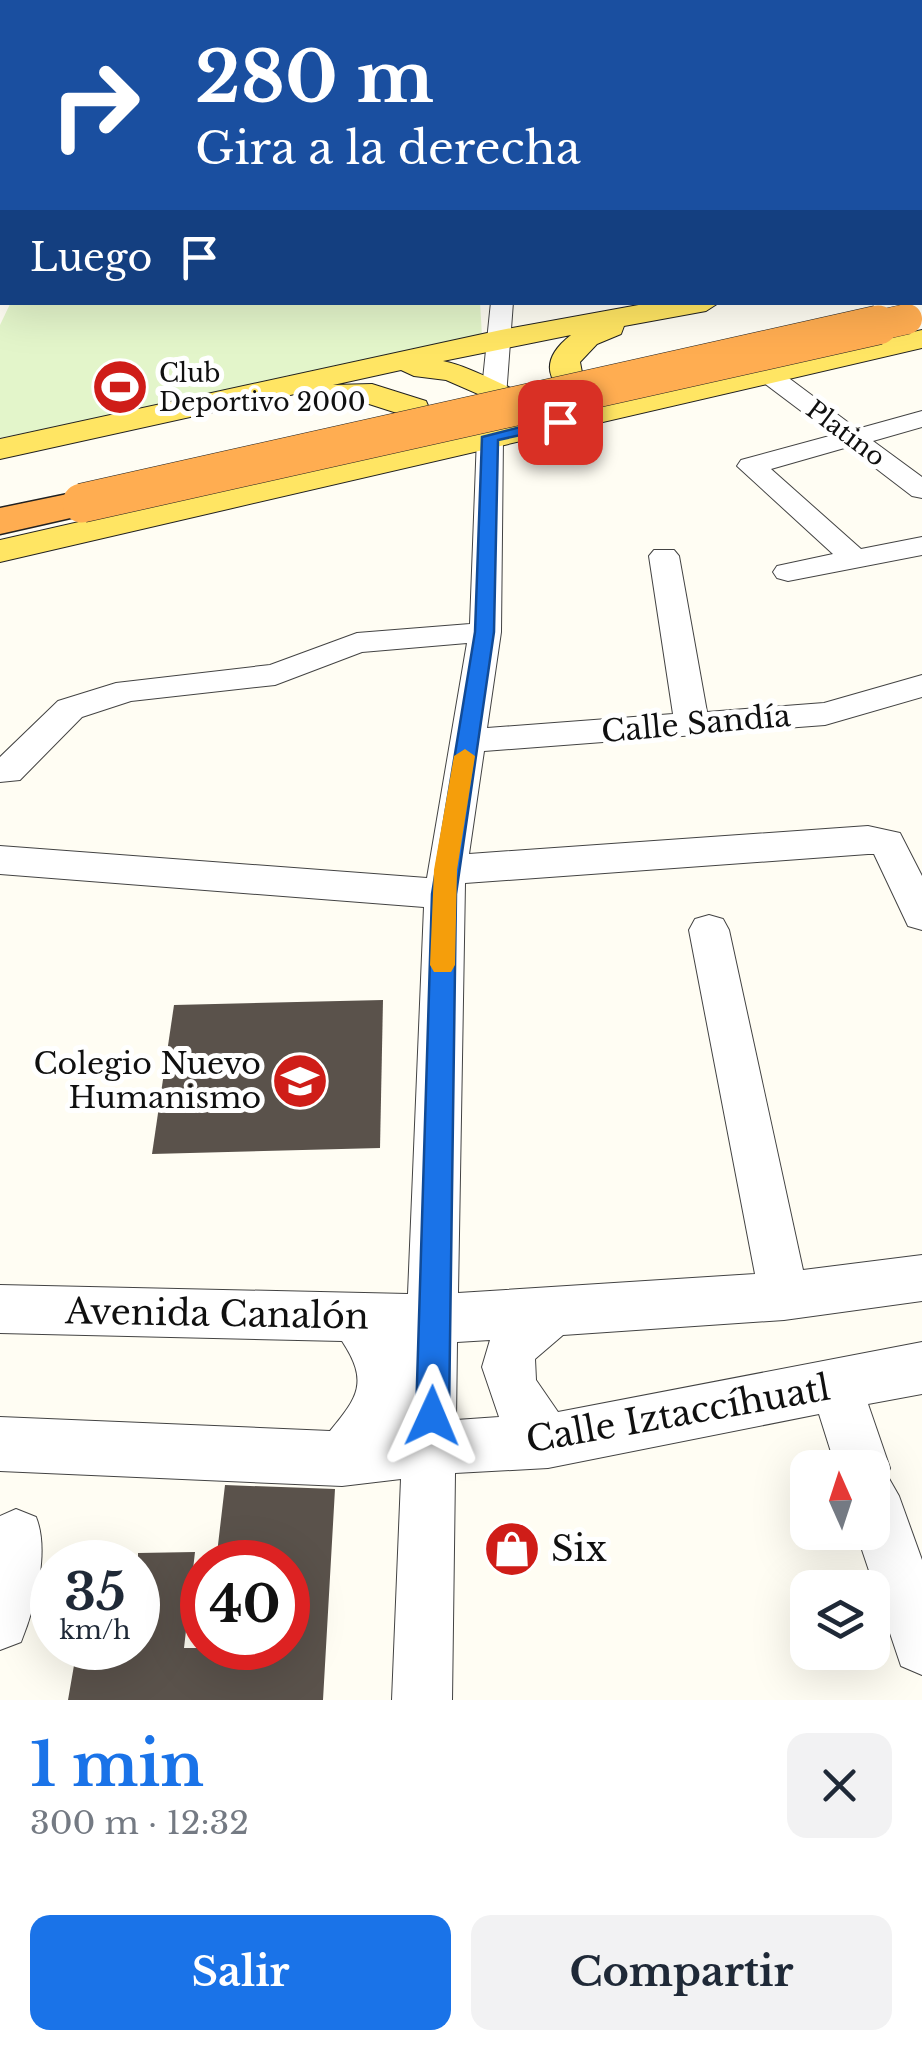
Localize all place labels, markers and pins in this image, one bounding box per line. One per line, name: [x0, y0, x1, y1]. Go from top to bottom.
sports icon: Club Deportivo 2000: [90, 357, 150, 417]
place label: Club Deportivo 2000: [159, 358, 366, 418]
pin: [518, 380, 603, 465]
place label: Colegio Nuevo Humanismo: [33, 1045, 261, 1116]
school or university icon: Colegio Nuevo Humanismo: [270, 1051, 330, 1111]
shop icon: Six: [482, 1519, 542, 1579]
place label: Six: [551, 1527, 607, 1570]

